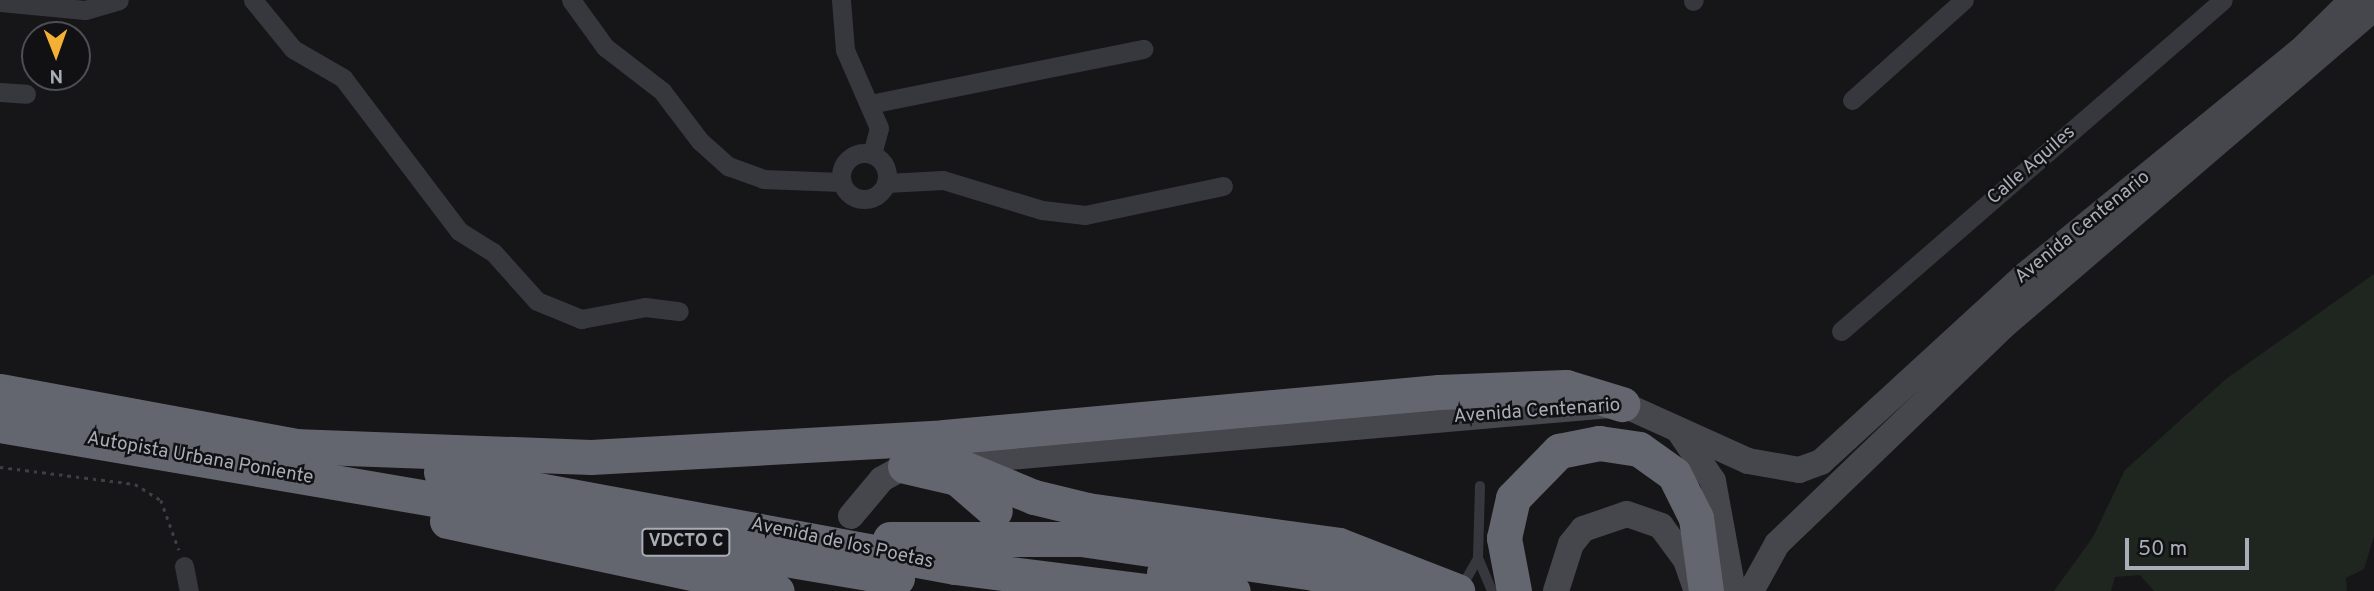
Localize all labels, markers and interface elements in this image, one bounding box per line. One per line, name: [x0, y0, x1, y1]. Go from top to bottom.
north arrow: [21, 21, 91, 91]
text: N: [49, 63, 63, 87]
street label: Calle Aquiles: [1983, 121, 2081, 211]
street label: Avenida Centenario: [2011, 167, 2155, 289]
street label: Avenida Centenario: [1453, 395, 1621, 429]
street label: Autopista Urbana Poniente: [85, 428, 315, 490]
street label: Avenida de los Poetas: [749, 514, 935, 574]
scale bar: [2129, 524, 2253, 568]
road number: VDCTO C: [640, 528, 732, 556]
text: 50 m: [2138, 536, 2187, 563]

